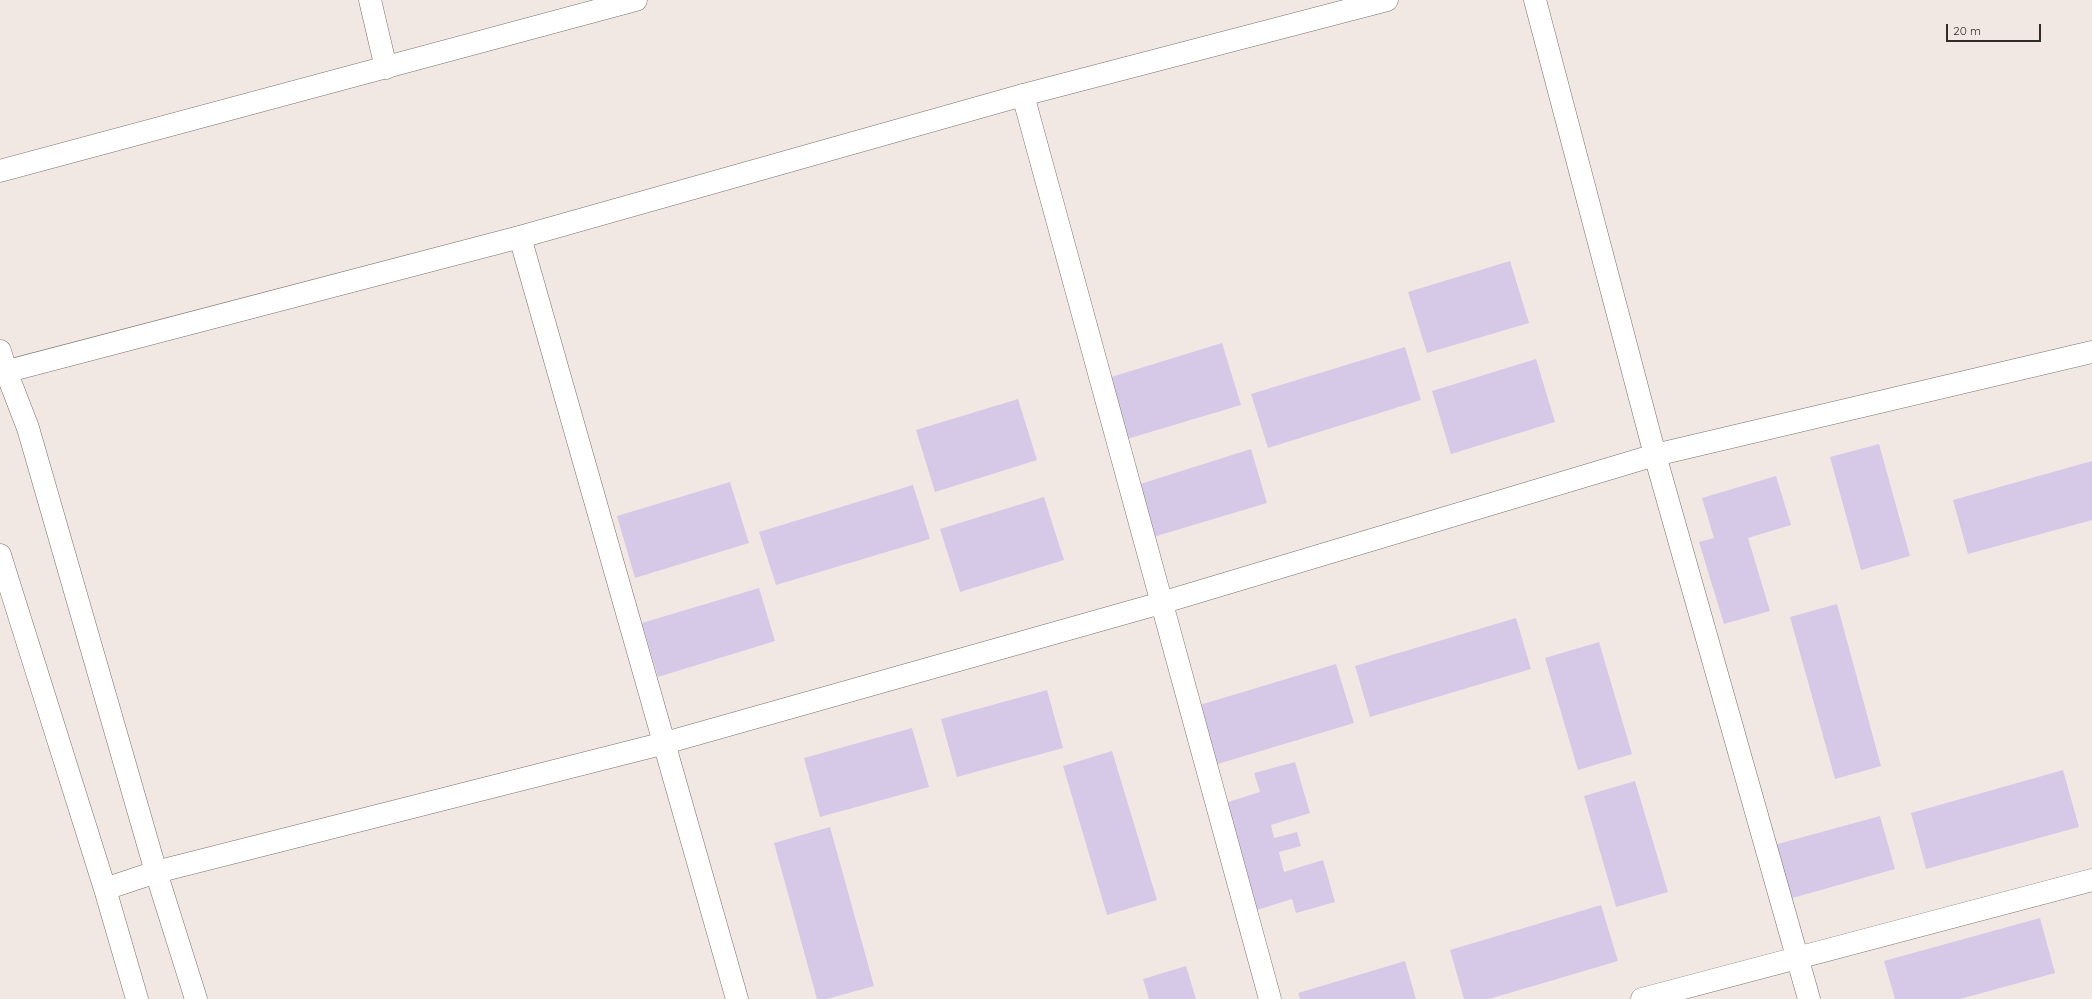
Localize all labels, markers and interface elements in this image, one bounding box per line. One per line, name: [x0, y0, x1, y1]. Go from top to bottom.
scale bar: [1948, 16, 2043, 42]
text: 20 m: [1953, 23, 1981, 38]

